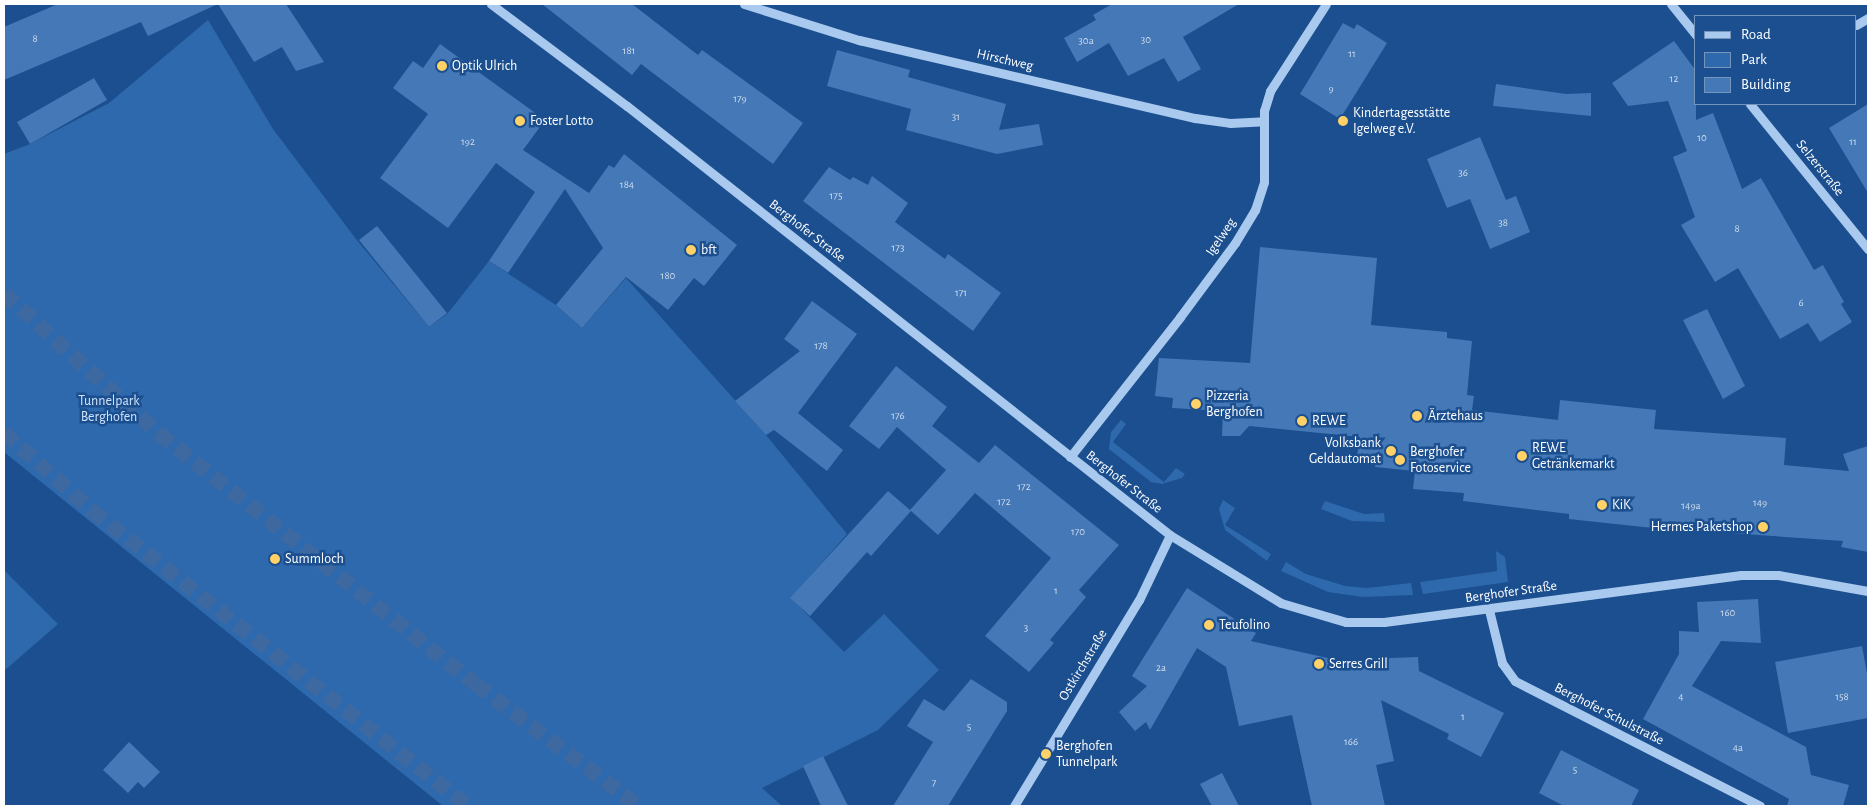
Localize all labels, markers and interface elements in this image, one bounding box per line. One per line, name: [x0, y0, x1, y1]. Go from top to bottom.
legend: [1694, 15, 1857, 105]
text: Road: [1741, 27, 1771, 42]
house number: 8: [32, 32, 38, 46]
house number: 30: [1141, 33, 1151, 47]
house number: 30a: [1078, 34, 1094, 48]
house number: 181: [623, 44, 635, 58]
street label: Hirschweg: [975, 45, 1035, 75]
house number: 11: [1348, 47, 1356, 61]
text: Park: [1741, 52, 1767, 67]
place label: Optik Ulrich: [452, 58, 517, 74]
marker: Optik Ulrich: [436, 60, 448, 72]
house number: 12: [1670, 72, 1678, 86]
text: Building: [1741, 77, 1791, 92]
house number: 9: [1328, 82, 1334, 96]
house number: 179: [733, 92, 747, 106]
place label: Kindertagesstätte Igelweg e.V.: [1353, 105, 1450, 138]
house number: 31: [952, 110, 960, 124]
place label: Foster Lotto: [530, 113, 593, 129]
marker: Foster Lotto: [514, 115, 526, 127]
marker: Kindertagesstätte Igelweg e.V.: [1337, 115, 1349, 127]
house number: 10: [1697, 131, 1707, 145]
house number: 192: [461, 135, 475, 149]
house number: 11: [1849, 135, 1857, 149]
street label: Selzerstraße: [1792, 136, 1848, 200]
house number: 36: [1458, 166, 1468, 180]
house number: 184: [620, 178, 634, 192]
house number: 175: [830, 189, 842, 203]
street label: Berghofer Straße: [765, 196, 849, 266]
street label: Igelweg: [1202, 215, 1240, 259]
house number: 38: [1498, 216, 1508, 230]
house number: 8: [1734, 222, 1740, 236]
house number: 173: [892, 241, 904, 255]
place label: bft: [701, 242, 717, 258]
marker: bft: [685, 244, 697, 256]
house number: 180: [661, 269, 675, 283]
house number: 171: [955, 286, 967, 300]
house number: 6: [1798, 296, 1804, 310]
house number: 178: [814, 339, 828, 353]
place label: Pizzeria Berghofen: [1206, 388, 1263, 421]
park label: Tunnelpark Berghofen: [78, 393, 140, 426]
marker: Pizzeria Berghofen: [1190, 398, 1202, 410]
place label: Ärztehaus: [1428, 408, 1483, 424]
house number: 176: [891, 409, 905, 423]
marker: Ärztehaus: [1410, 409, 1424, 423]
place label: REWE: [1312, 413, 1346, 429]
marker: REWE: [1296, 415, 1308, 427]
place label: Volksbank Geldautomat: [1309, 435, 1381, 468]
place label: REWE Getränkemarkt: [1532, 440, 1615, 472]
place label: Berghofer Fotoservice: [1410, 444, 1471, 477]
marker: Volksbank Geldautomat: [1385, 445, 1397, 457]
street label: Berghofer Straße: [1082, 447, 1166, 517]
marker: REWE Getränkemarkt: [1516, 450, 1528, 462]
marker: Berghofer Fotoservice: [1394, 454, 1406, 466]
house number: 172: [1017, 480, 1031, 494]
house number: 172: [997, 495, 1011, 509]
house number: 149: [1753, 496, 1767, 510]
place label: KiK: [1612, 497, 1631, 513]
marker: KiK: [1596, 499, 1608, 511]
house number: 149a: [1681, 499, 1701, 513]
place label: Hermes Paketshop: [1651, 519, 1753, 535]
marker: Hermes Paketshop: [1757, 521, 1769, 533]
house number: 170: [1071, 525, 1085, 539]
place label: Summloch: [285, 551, 344, 567]
marker: Summloch: [269, 553, 281, 565]
street label: Berghofer Straße: [1464, 577, 1558, 607]
house number: 1: [1054, 584, 1058, 598]
house number: 160: [1721, 606, 1735, 620]
place label: Teufolino: [1219, 617, 1270, 633]
marker: Teufolino: [1203, 619, 1215, 631]
house number: 3: [1024, 621, 1028, 635]
street label: Ostkirchstraße: [1055, 626, 1111, 704]
place label: Serres Grill: [1329, 656, 1388, 672]
marker: Serres Grill: [1313, 658, 1325, 670]
house number: 2a: [1156, 661, 1166, 675]
street label: Berghofer Schulstraße: [1551, 679, 1667, 749]
house number: 4: [1678, 690, 1684, 704]
house number: 158: [1835, 690, 1849, 704]
house number: 1: [1461, 710, 1465, 724]
house number: 5: [967, 720, 971, 734]
house number: 166: [1344, 735, 1358, 749]
place label: Berghofen Tunnelpark: [1056, 738, 1117, 770]
house number: 4a: [1733, 741, 1743, 755]
marker: Berghofen Tunnelpark: [1040, 748, 1052, 760]
house number: 5: [1573, 763, 1577, 777]
house number: 7: [932, 776, 936, 790]

